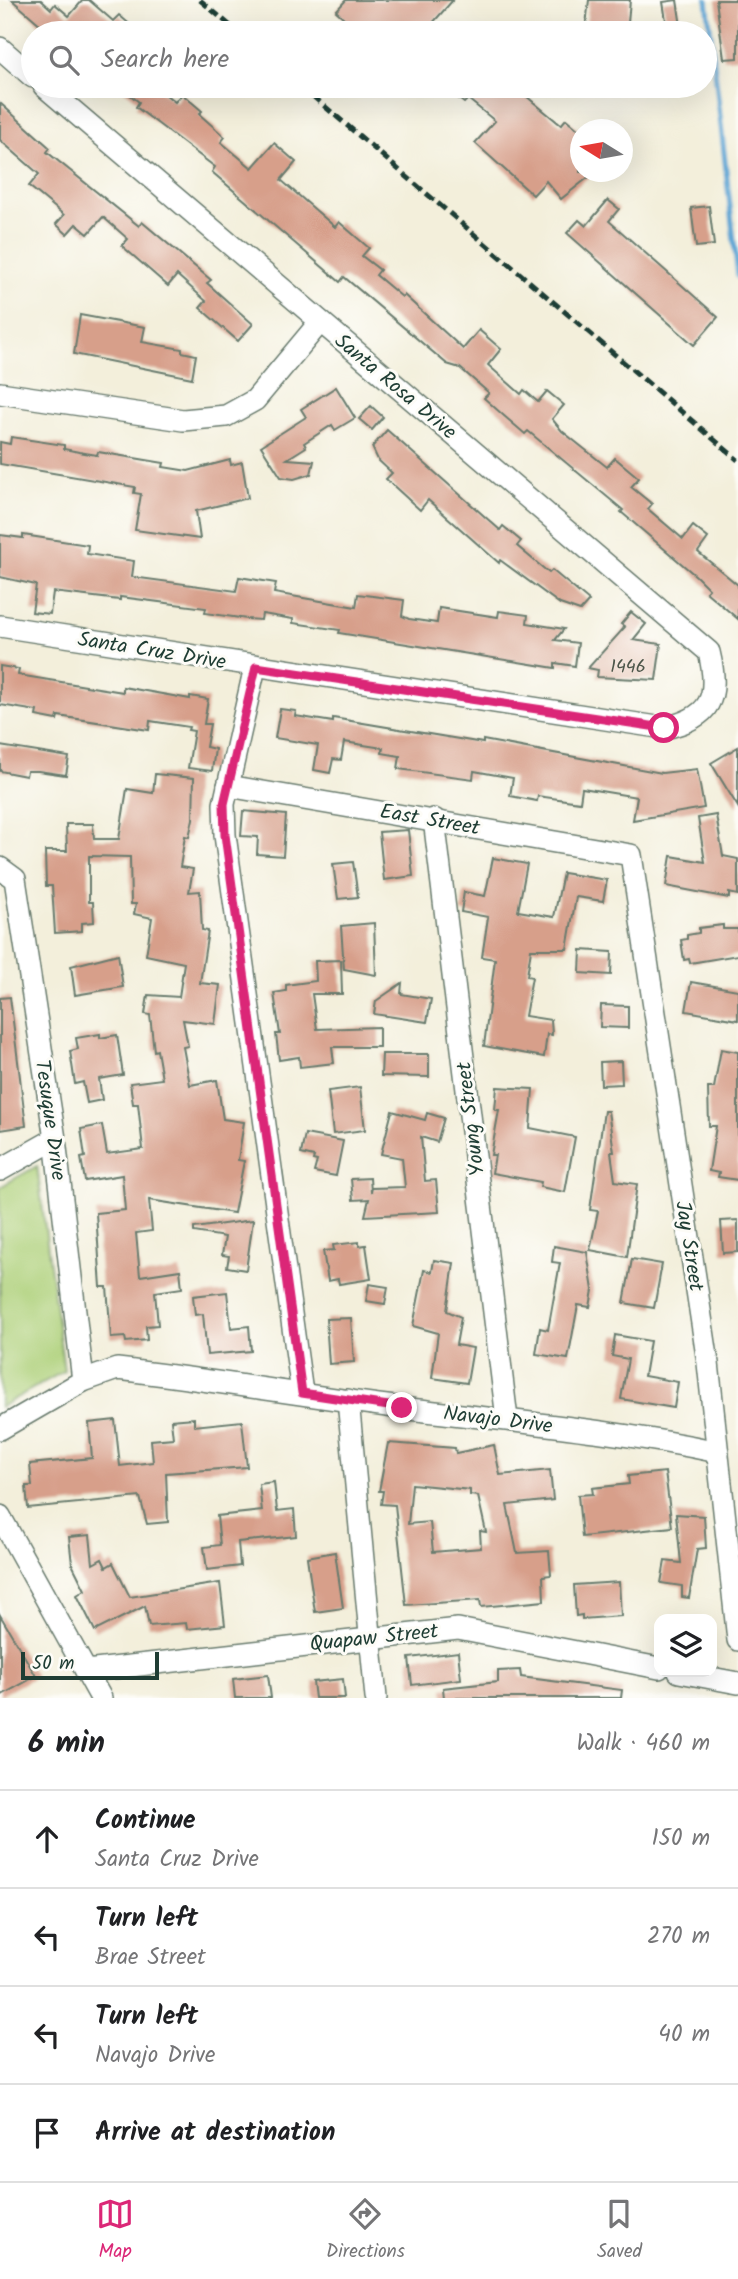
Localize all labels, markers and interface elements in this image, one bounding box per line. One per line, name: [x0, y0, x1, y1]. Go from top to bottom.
search box: [21, 21, 717, 98]
text: Search here: [101, 39, 229, 81]
icon: search: [45, 41, 83, 79]
north arrow: [570, 119, 633, 182]
street label: Santa Rosa Drive: [326, 326, 464, 449]
street label: Santa Cruz Drive: [75, 623, 229, 680]
house number: 1446: [610, 653, 646, 682]
route start: [648, 712, 679, 743]
street label: East Street: [377, 795, 483, 846]
street label: Tesuque Drive: [25, 1058, 74, 1183]
street label: Young Street: [448, 1059, 495, 1178]
street label: Jay Street: [665, 1199, 712, 1295]
route end: [386, 1392, 417, 1423]
street label: Navajo Drive: [441, 1397, 555, 1444]
map controls: [654, 1614, 717, 1677]
button: layers: [654, 1614, 717, 1677]
street label: Quapaw Street: [308, 1615, 441, 1662]
scale bar: [21, 1649, 159, 1681]
text: 50 m: [32, 1649, 74, 1679]
text: 6 min: [28, 1720, 105, 1768]
text: Walk · 460 m: [576, 1726, 710, 1762]
text: Continue: [95, 1800, 196, 1842]
icon: ahead: [28, 1820, 66, 1858]
text: 150 m: [651, 1821, 710, 1857]
text: Santa Cruz Drive: [95, 1842, 259, 1878]
text: Turn left: [95, 1898, 198, 1940]
icon: left: [28, 1918, 66, 1956]
text: 270 m: [647, 1919, 710, 1955]
text: Brae Street: [95, 1940, 206, 1976]
text: Turn left: [95, 1996, 198, 2038]
icon: left: [28, 2016, 66, 2054]
text: 40 m: [658, 2017, 710, 2053]
text: Navajo Drive: [95, 2038, 215, 2074]
text: Arrive at destination: [95, 2112, 335, 2154]
icon: arrive: [28, 2114, 66, 2152]
tab: Map: [96, 2195, 134, 2267]
tab: Directions: [326, 2195, 405, 2267]
tab: Saved: [597, 2195, 642, 2267]

